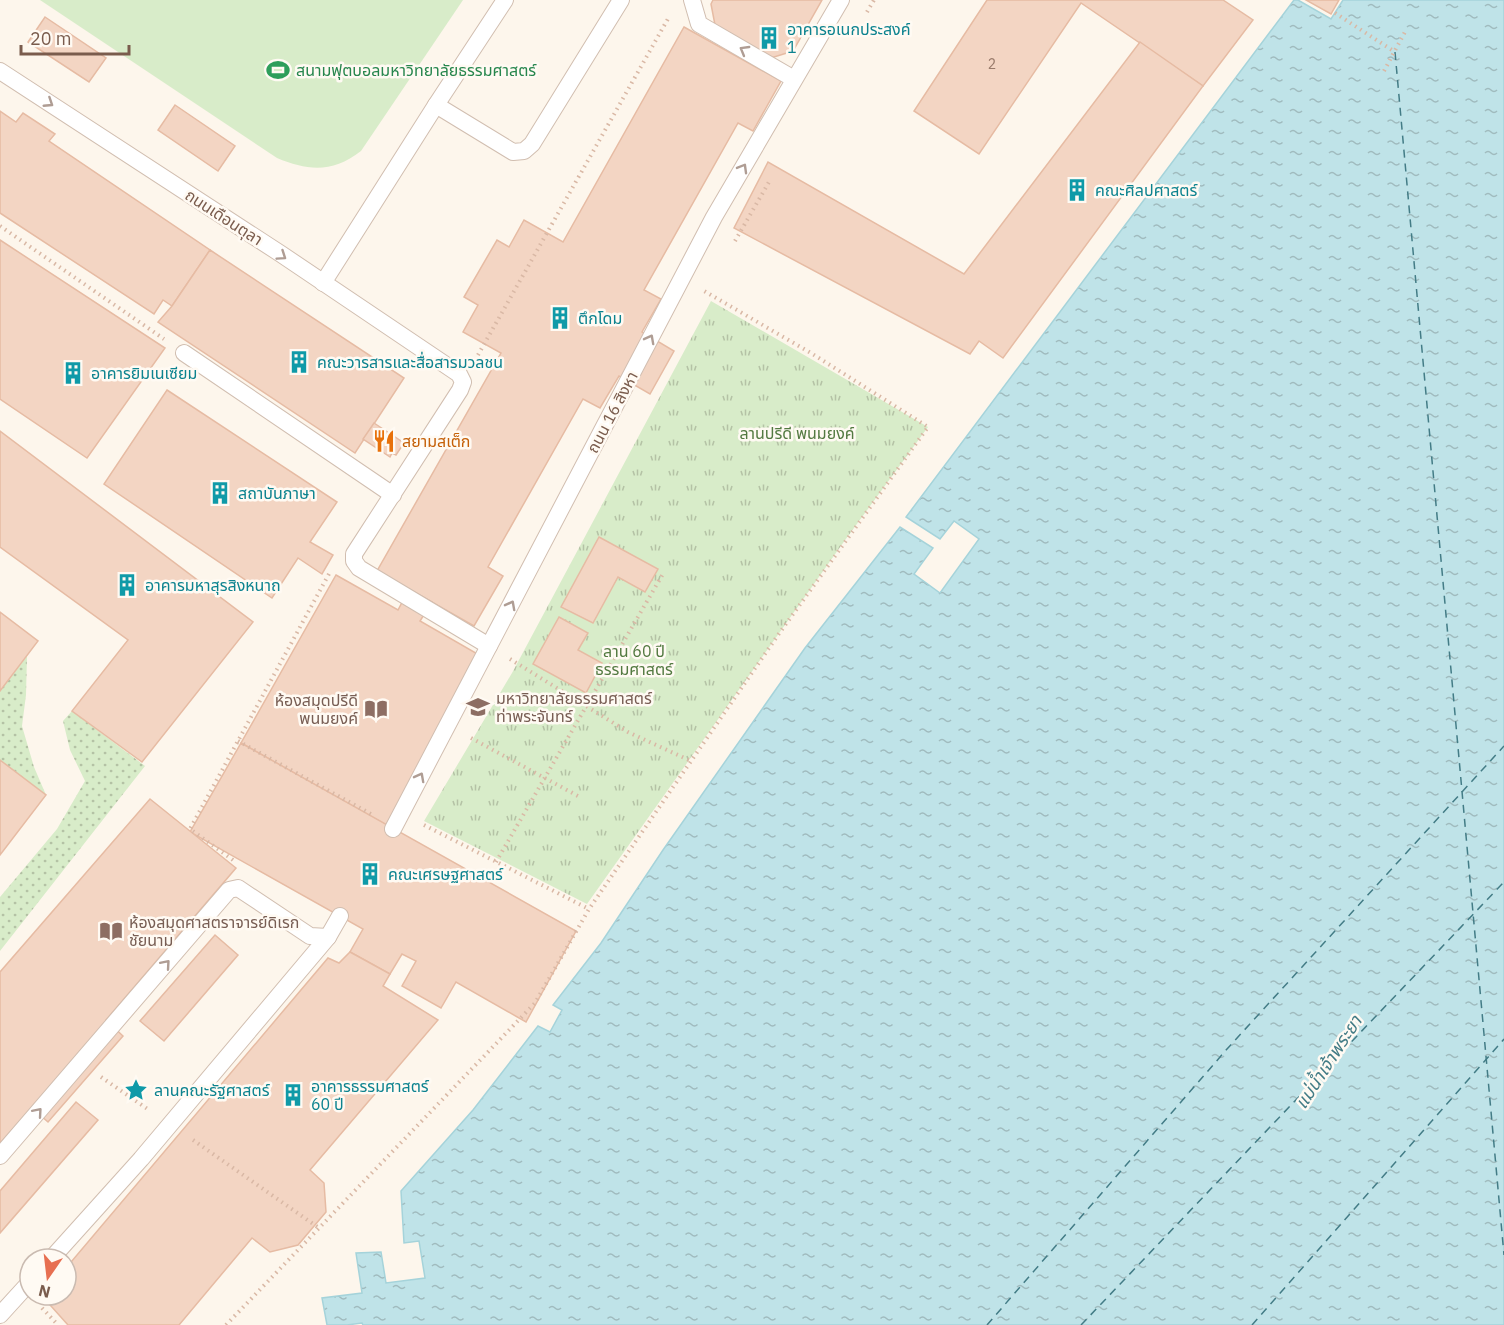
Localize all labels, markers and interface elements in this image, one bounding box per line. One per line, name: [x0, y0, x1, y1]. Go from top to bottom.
scale bar: [21, 18, 129, 56]
place label: อาคารอเนกประสงค์ 1: [787, 19, 911, 57]
building icon: อาคารอเนกประสงค์ 1: [756, 25, 782, 51]
text: 20 m: [30, 27, 72, 50]
one-way arrow: [740, 46, 750, 57]
house number: 2: [988, 55, 996, 73]
sports icon: สนามฟุตบอลมหาวิทยาลัยธรรมศาสตร์: [265, 57, 291, 83]
place label: สนามฟุตบอลมหาวิทยาลัยธรรมศาสตร์: [296, 60, 537, 80]
one-way arrow: [42, 96, 53, 107]
one-way arrow: [736, 164, 747, 174]
building icon: คณะศิลปศาสตร์: [1064, 177, 1090, 203]
place label: คณะศิลปศาสตร์: [1095, 180, 1198, 200]
street label: ถนนเดือนตุลา: [181, 185, 267, 249]
one-way arrow: [276, 248, 287, 259]
building icon: ตึกโดม: [547, 305, 573, 331]
place label: ตึกโดม: [578, 308, 622, 328]
one-way arrow: [643, 335, 654, 345]
building icon: คณะวารสารและสื่อสารมวลชน: [286, 349, 312, 375]
place label: คณะวารสารและสื่อสารมวลชน: [317, 351, 503, 372]
building icon: อาคารยิมเนเซียม: [60, 360, 86, 386]
place label: อาคารยิมเนเซียม: [91, 363, 197, 383]
street label: ถนน 16 สิงหา: [582, 368, 642, 456]
park label: ลานปรีดี พนมยงค์: [739, 423, 855, 443]
restaurant icon: สยามสเต็ก: [371, 428, 397, 454]
place label: สยามสเต็ก: [402, 431, 470, 451]
building icon: สถาบันภาษา: [207, 480, 233, 506]
place label: สถาบันภาษา: [238, 483, 316, 503]
building icon: อาคารมหาสุรสิงหนาถ: [114, 572, 140, 598]
place label: อาคารมหาสุรสิงหนาถ: [145, 575, 281, 595]
one-way arrow: [504, 600, 515, 611]
park label: ลาน 60 ปี ธรรมศาสตร์: [595, 641, 674, 679]
place label: มหาวิทยาลัยธรรมศาสตร์ ท่าพระจันทร์: [496, 688, 653, 726]
place label: ห้องสมุดปรีดี พนมยงค์: [275, 690, 358, 728]
school or university icon: มหาวิทยาลัยธรรมศาสตร์ ท่าพระจันทร์: [465, 694, 491, 720]
library icon: ห้องสมุดปรีดี พนมยงค์: [363, 696, 389, 722]
one-way arrow: [413, 773, 424, 784]
building icon: คณะเศรษฐศาสตร์: [357, 861, 383, 887]
place label: คณะเศรษฐศาสตร์: [388, 864, 504, 884]
place label: ห้องสมุดศาสตราจารย์ดิเรก ชัยนาม: [129, 912, 299, 950]
library icon: ห้องสมุดศาสตราจารย์ดิเรก ชัยนาม: [98, 918, 124, 944]
one-way arrow: [159, 960, 170, 971]
water label: แม่น้ำเจ้าพระยา: [1288, 1010, 1367, 1113]
place label: อาคารธรรมศาสตร์ 60 ปี: [311, 1076, 429, 1114]
place icon: ลานคณะรัฐศาสตร์: [123, 1077, 149, 1103]
place label: ลานคณะรัฐศาสตร์: [154, 1080, 270, 1100]
building icon: อาคารธรรมศาสตร์ 60 ปี: [280, 1082, 306, 1108]
one-way arrow: [31, 1108, 42, 1119]
north arrow: [18, 1247, 78, 1307]
text: N: [36, 1280, 52, 1303]

